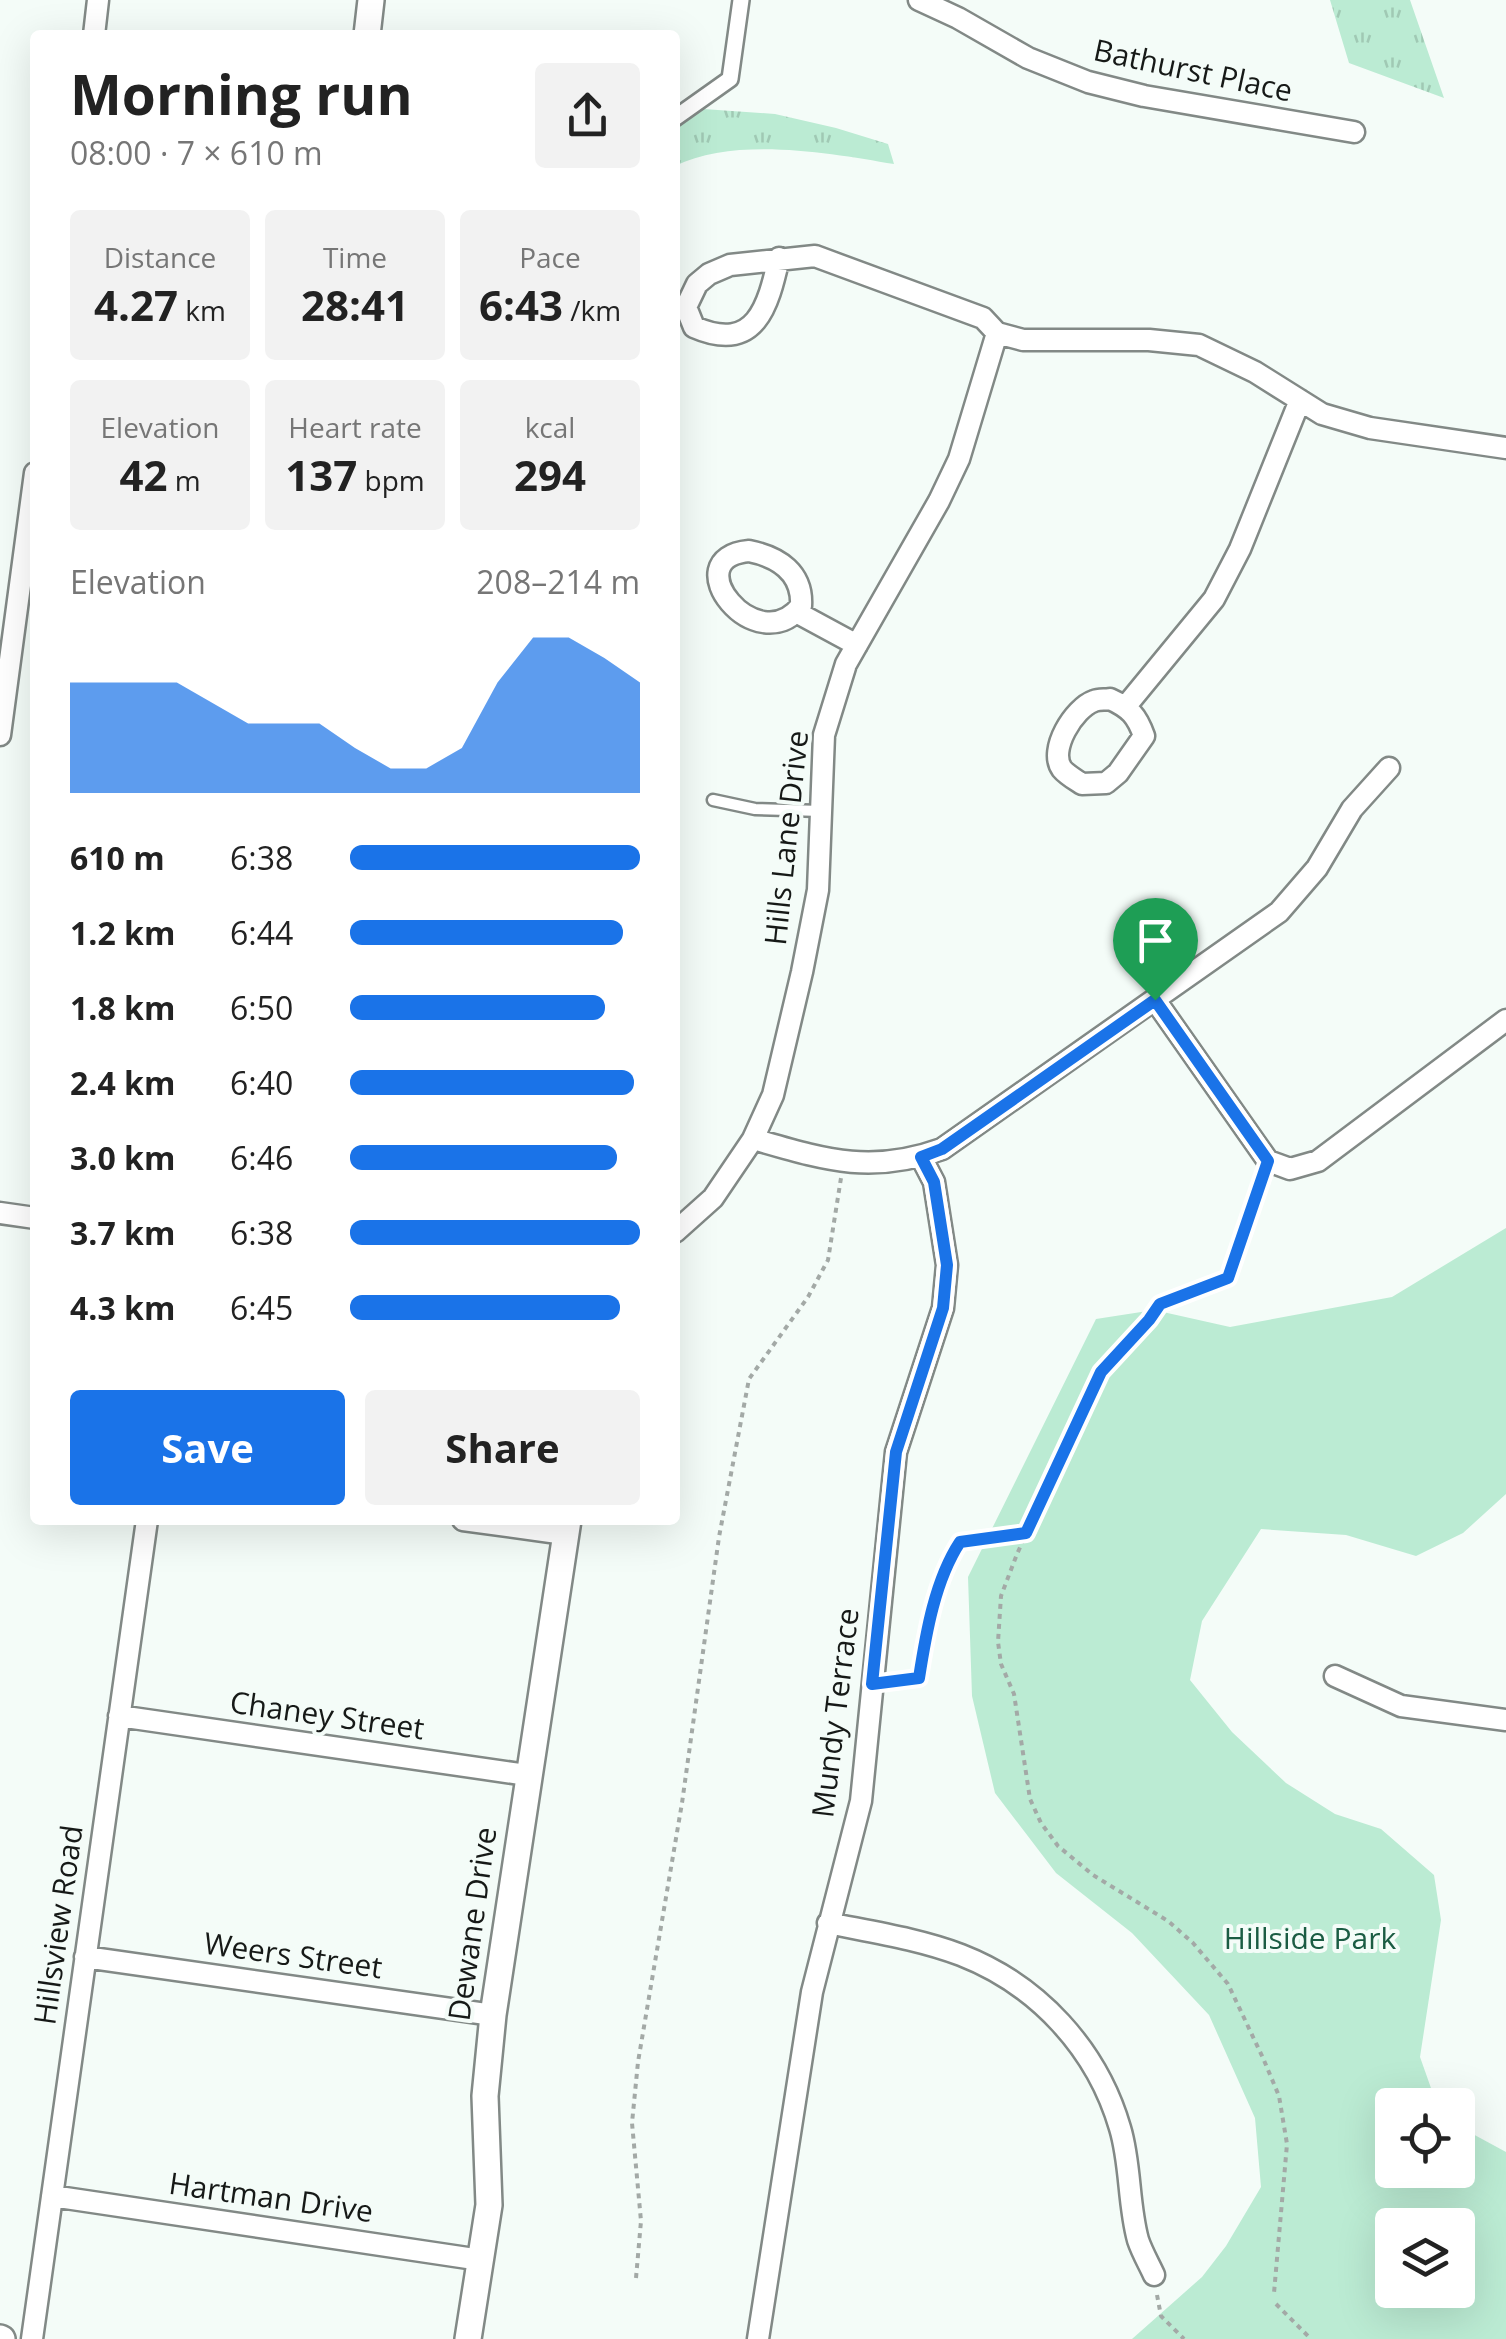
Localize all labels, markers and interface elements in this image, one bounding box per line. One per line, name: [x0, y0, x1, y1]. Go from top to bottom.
street label: Bathurst Place: [1090, 28, 1296, 111]
text: Morning run: [70, 56, 413, 131]
button: share: [535, 63, 640, 168]
text: 08:00 · 7 × 610 m: [70, 131, 323, 174]
text: Distance: [104, 238, 216, 276]
text: Time: [323, 238, 387, 276]
text: Pace: [519, 238, 581, 276]
text: 4.27: [94, 276, 178, 333]
text: 28:41: [301, 276, 409, 333]
text: 6:43: [479, 276, 563, 333]
text: km: [178, 291, 226, 329]
text: /km: [563, 291, 621, 329]
text: Elevation: [101, 408, 219, 446]
text: Heart rate: [288, 408, 422, 446]
text: kcal: [525, 408, 575, 446]
text: 42: [119, 446, 167, 503]
text: 137: [285, 446, 357, 503]
text: 294: [514, 446, 586, 503]
text: m: [167, 461, 201, 499]
text: bpm: [357, 461, 425, 499]
text: Elevation: [70, 560, 206, 603]
text: 208–214 m: [476, 560, 640, 603]
street label: Hills Lane Drive: [754, 728, 817, 947]
text: 610 m: [70, 836, 165, 879]
text: 6:38: [230, 836, 293, 879]
pin: [1113, 898, 1198, 1001]
text: 1.2 km: [70, 911, 175, 954]
text: 6:44: [230, 911, 293, 954]
icon: arrive: [1128, 913, 1183, 968]
text: 1.8 km: [70, 986, 175, 1029]
text: 6:50: [230, 986, 293, 1029]
text: 2.4 km: [70, 1061, 175, 1104]
text: 6:40: [230, 1061, 293, 1104]
text: 3.0 km: [70, 1136, 175, 1179]
text: 6:46: [230, 1136, 293, 1179]
text: 3.7 km: [70, 1211, 175, 1254]
text: 6:38: [230, 1211, 293, 1254]
text: 4.3 km: [70, 1286, 175, 1329]
text: 6:45: [230, 1286, 293, 1329]
button: Save: [70, 1390, 345, 1505]
button: Share: [365, 1390, 640, 1505]
street label: Mundy Terrace: [801, 1606, 868, 1820]
street label: Chaney Street: [227, 1681, 427, 1748]
street label: Hillsview Road: [23, 1822, 92, 2027]
street label: Dewane Drive: [438, 1824, 505, 2023]
park label: Hillside Park: [1224, 1917, 1396, 1958]
street label: Weers Street: [201, 1922, 385, 1987]
map controls: [1375, 2088, 1475, 2308]
button: locate: [1375, 2088, 1475, 2188]
street label: Hartman Drive: [166, 2162, 376, 2231]
button: layers: [1375, 2208, 1475, 2308]

